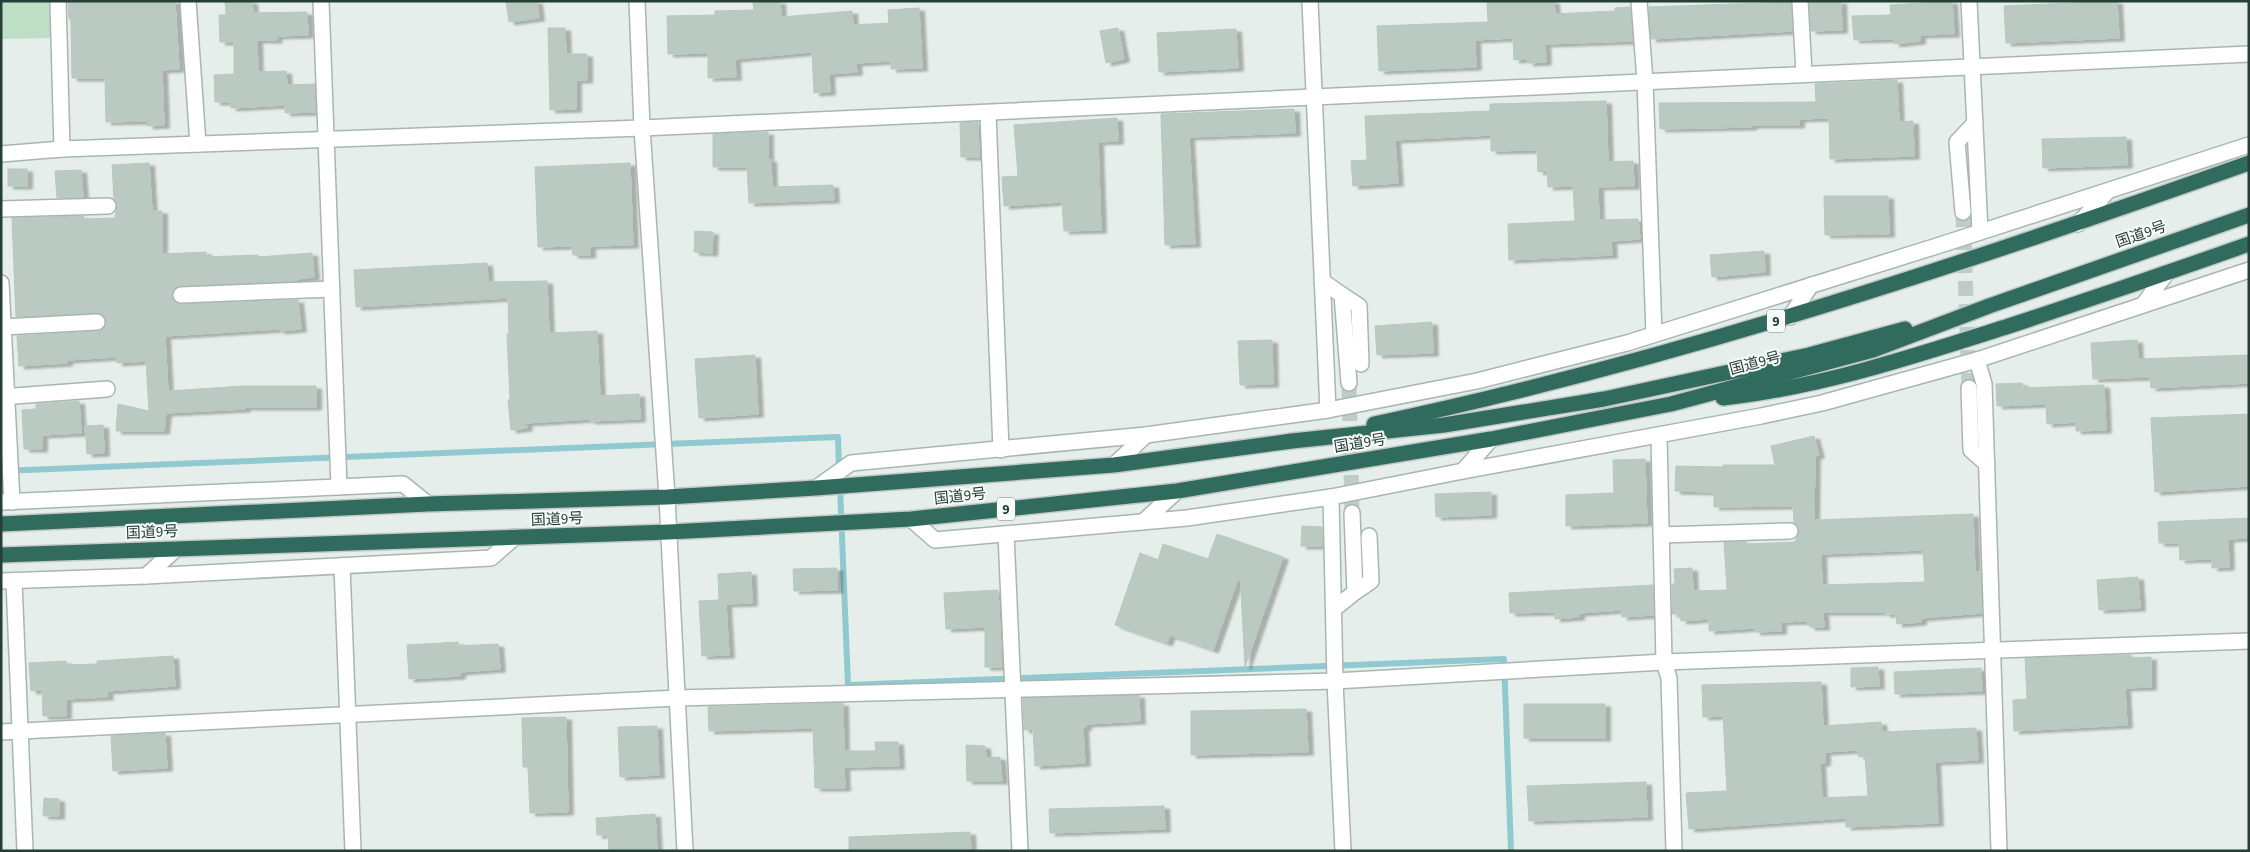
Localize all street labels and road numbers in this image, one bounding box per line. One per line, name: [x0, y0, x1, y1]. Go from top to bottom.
street label: 国道9号: [2113, 216, 2169, 253]
road number: 9: [1767, 310, 1785, 332]
street label: 国道9号: [1727, 347, 1783, 380]
street label: 国道9号: [1333, 429, 1388, 458]
street label: 国道9号: [933, 483, 987, 510]
road number: 9: [997, 498, 1015, 520]
street label: 国道9号: [530, 508, 584, 531]
street label: 国道9号: [125, 521, 179, 544]

